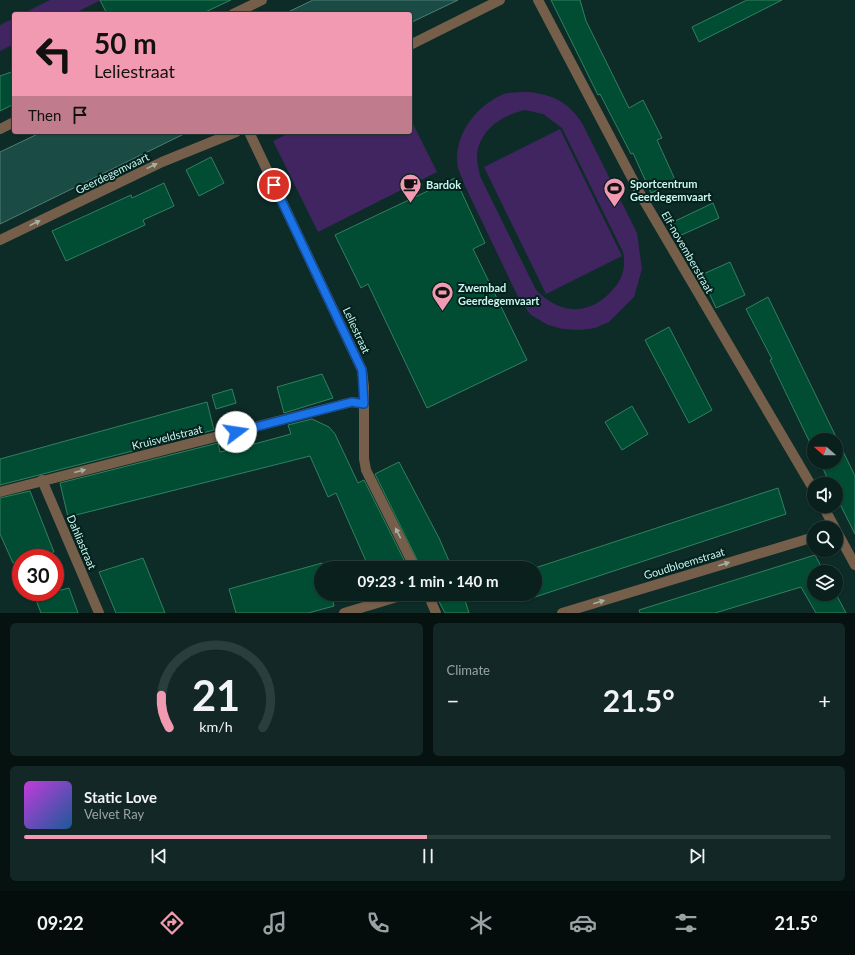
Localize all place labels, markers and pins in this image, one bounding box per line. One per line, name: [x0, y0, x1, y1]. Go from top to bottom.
pin: [257, 168, 291, 202]
cafe icon: Bardok: [398, 171, 424, 204]
sports icon: Sportcentrum Geerdegemvaart: [601, 176, 627, 209]
place label: Sportcentrum Geerdegemvaart: [630, 177, 712, 203]
place label: Bardok: [426, 178, 461, 191]
sports icon: Zwembad Geerdegemvaart: [430, 280, 456, 313]
place label: Zwembad Geerdegemvaart: [458, 281, 540, 307]

